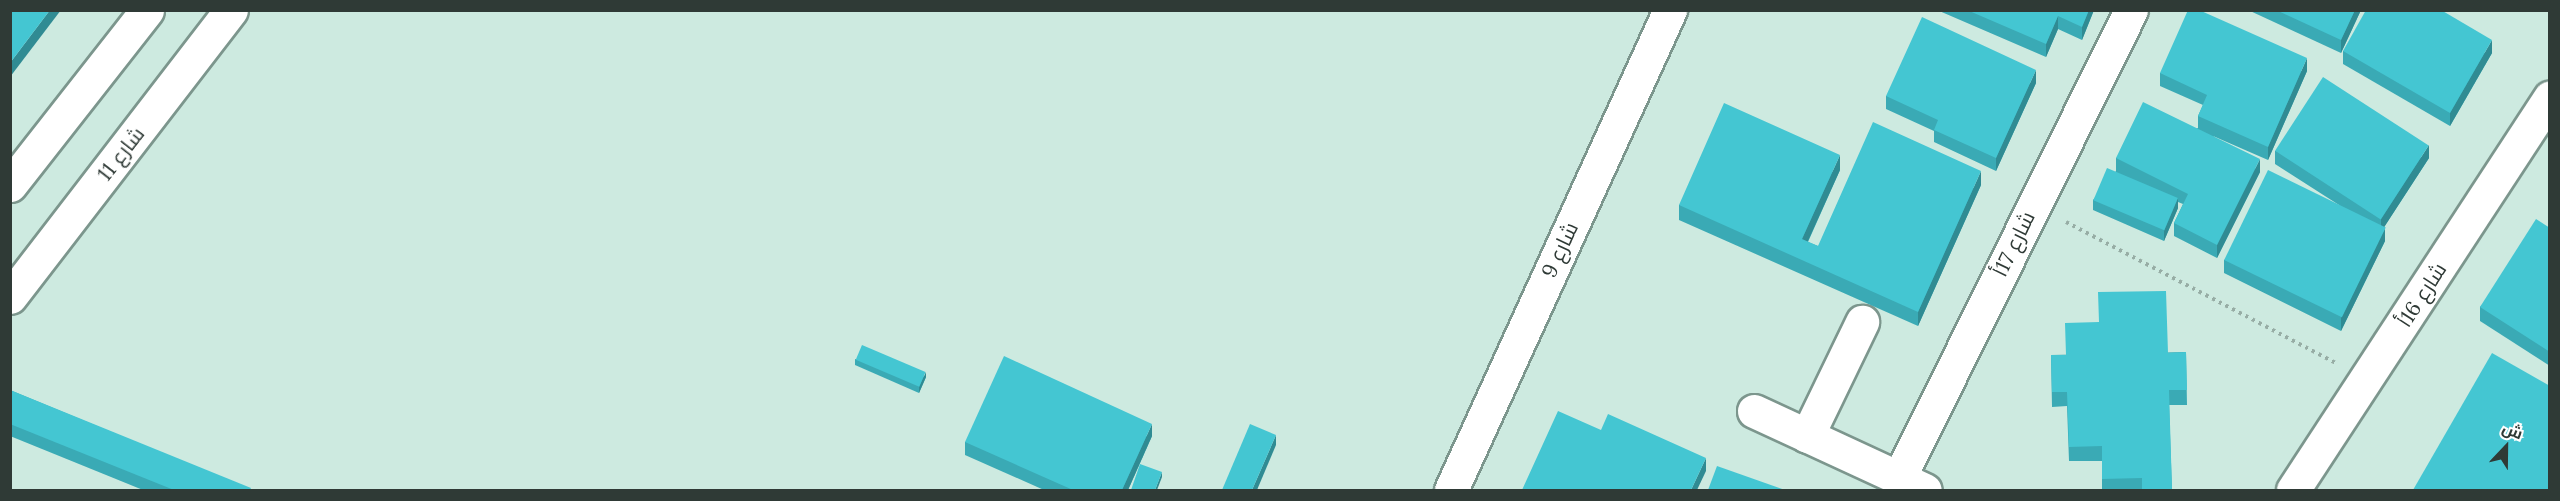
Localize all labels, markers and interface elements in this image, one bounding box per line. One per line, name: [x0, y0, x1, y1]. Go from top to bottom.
street label: شارع 11: [92, 122, 150, 186]
street label: شارع 17أ: [1988, 207, 2040, 281]
street label: شارع 9: [1536, 218, 1584, 282]
street label: شارع 16أ: [2392, 258, 2452, 332]
north arrow: [2476, 417, 2536, 477]
text: ش: [2499, 417, 2526, 443]

